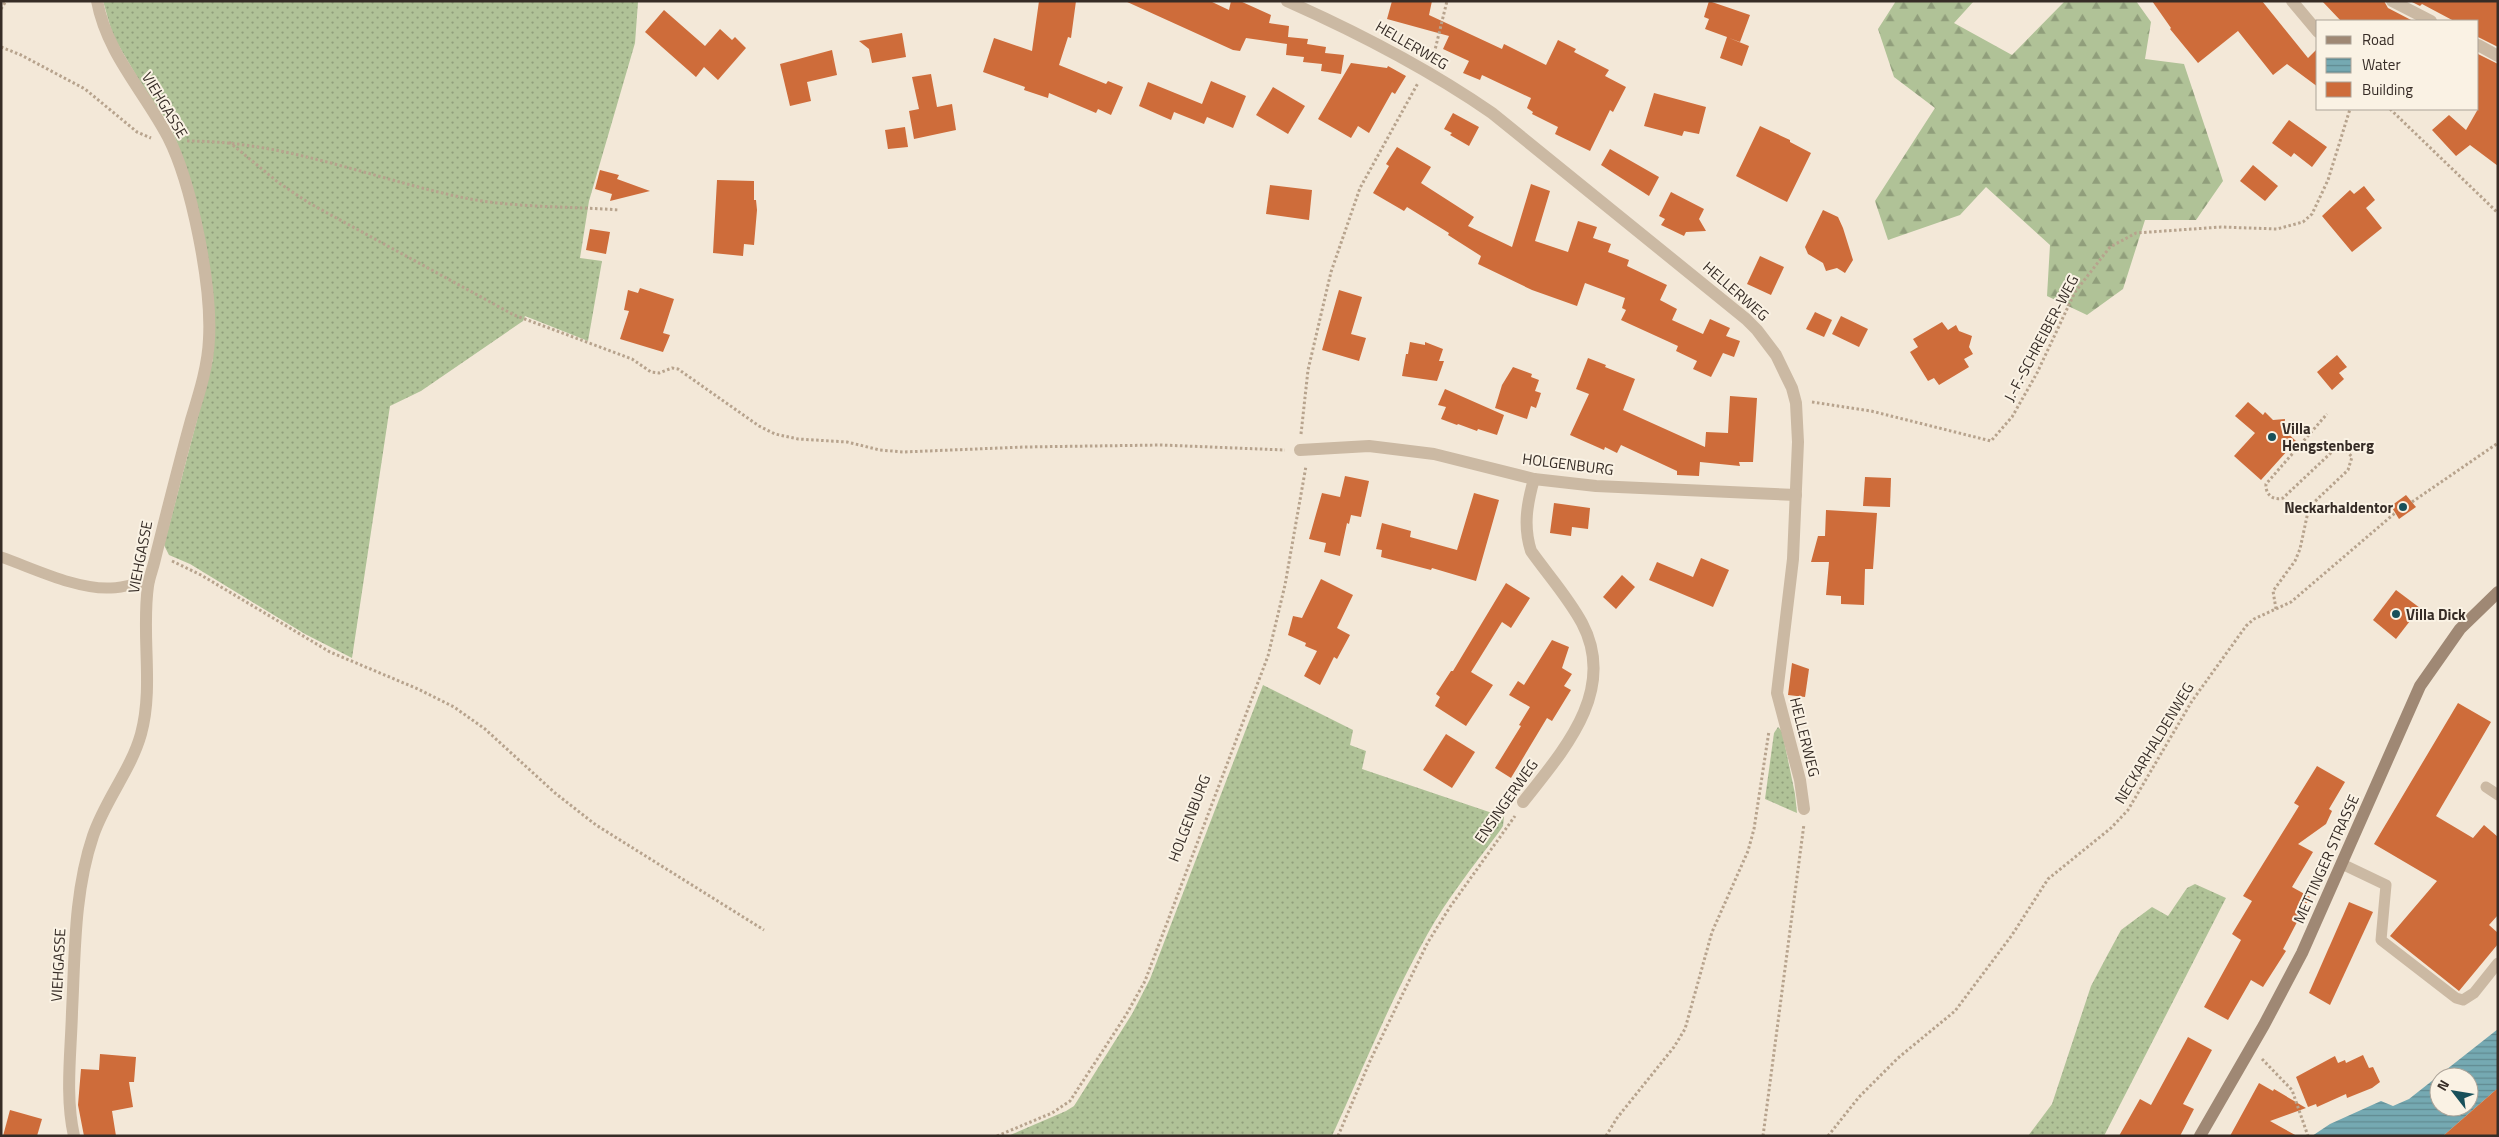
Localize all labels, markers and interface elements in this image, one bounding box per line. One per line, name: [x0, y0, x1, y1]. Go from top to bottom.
street label: HELLERWEG: [1371, 15, 1453, 75]
legend: [2316, 20, 2479, 110]
text: Road: [2362, 28, 2394, 51]
text: Water: [2362, 53, 2401, 76]
street label: VIEHGASSE: [136, 68, 194, 142]
text: Building: [2362, 78, 2413, 101]
street label: HELLERWEG: [1698, 256, 1774, 326]
street label: J.-F.-SCHREIBER-WEG: [1998, 271, 2084, 405]
place label: Villa Hengstenberg: [2282, 417, 2374, 457]
marker: Villa Hengstenberg: [2266, 431, 2278, 443]
street label: HOLGENBURG: [1521, 447, 1615, 481]
place label: Neckarhaldentor: [2284, 496, 2393, 519]
marker: Neckarhaldentor: [2397, 501, 2409, 513]
street label: VIEHGASSE: [122, 519, 158, 595]
place label: Villa Dick: [2406, 603, 2466, 626]
marker: Villa Dick: [2390, 608, 2402, 620]
street label: NECKARHALDENWEG: [2109, 678, 2199, 808]
street label: HELLERWEG: [1784, 695, 1826, 779]
street label: ENSINGERWEG: [1469, 754, 1543, 848]
street label: HOLGENBURG: [1162, 771, 1216, 865]
street label: METTINGER STRASSE: [2287, 791, 2365, 927]
street label: VIEHGASSE: [45, 928, 71, 1002]
north arrow: [2429, 1067, 2479, 1117]
text: N: [2431, 1075, 2454, 1095]

